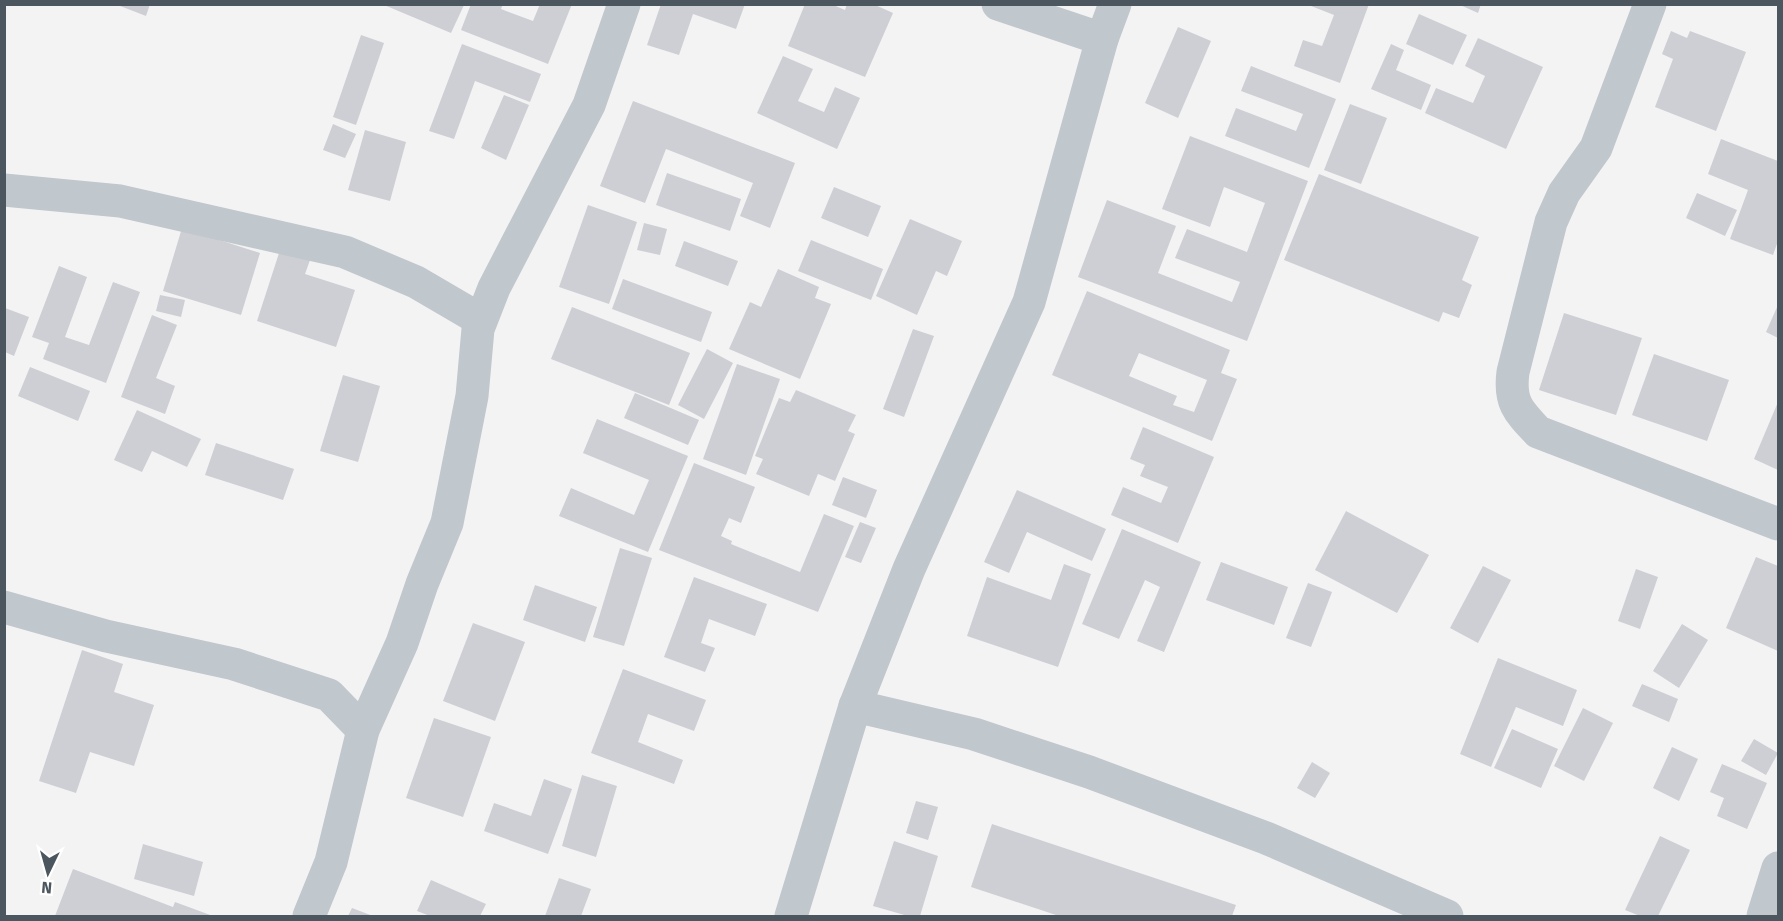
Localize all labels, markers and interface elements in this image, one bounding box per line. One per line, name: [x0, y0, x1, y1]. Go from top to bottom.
north arrow: [18, 843, 78, 903]
text: N: [41, 878, 53, 897]

